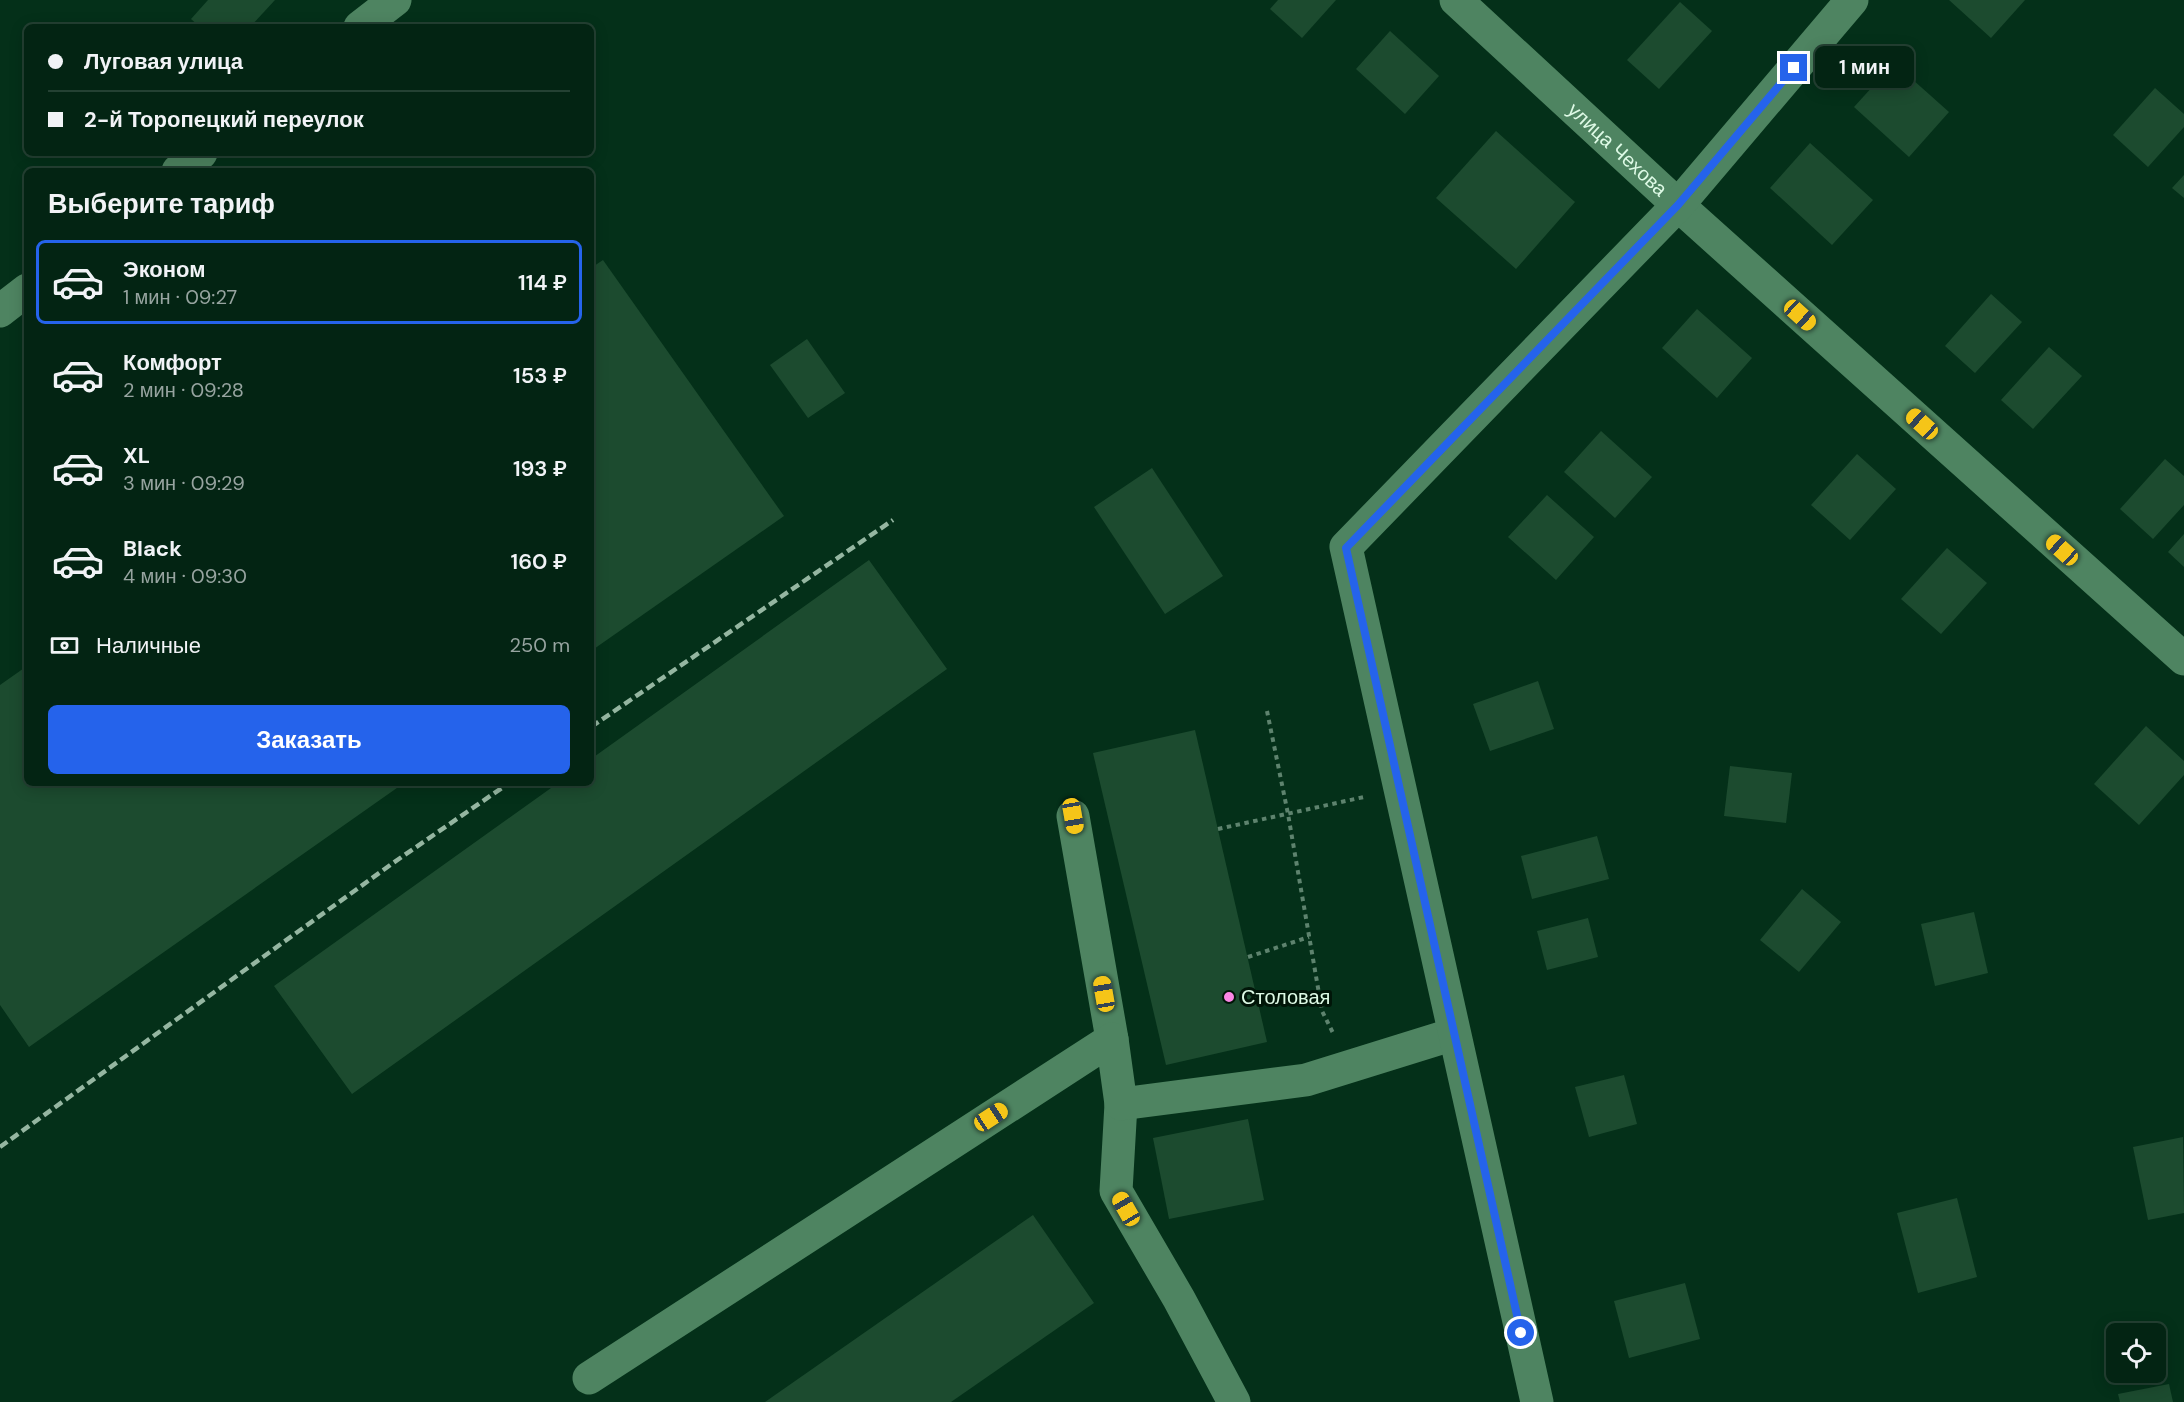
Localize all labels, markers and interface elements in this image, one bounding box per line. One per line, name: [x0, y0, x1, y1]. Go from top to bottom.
text: Луговая улица: [84, 47, 243, 76]
callout: 1 мин: [1815, 47, 1914, 89]
route end: [1780, 54, 1807, 81]
text: 1 мин: [1839, 54, 1890, 80]
street label: улица Чехова: [1562, 97, 1674, 202]
text: 2-й Торопецкий переулок: [84, 105, 364, 134]
text: Выберите тариф: [48, 186, 275, 221]
icon: car: [51, 255, 105, 309]
text: Эконом: [123, 255, 206, 284]
text: 114 ₽: [518, 268, 567, 297]
text: 1 мин · 09:27: [123, 284, 237, 310]
car: [1781, 296, 1819, 334]
icon: car: [51, 348, 105, 402]
text: Комфорт: [123, 348, 222, 377]
text: 153 ₽: [513, 361, 567, 390]
text: 2 мин · 09:28: [123, 377, 244, 403]
car: [1903, 405, 1941, 443]
icon: car: [51, 441, 105, 495]
text: XL: [123, 441, 150, 470]
text: 193 ₽: [513, 454, 567, 483]
text: 3 мин · 09:29: [123, 470, 245, 496]
car: [2043, 531, 2081, 569]
icon: car: [51, 534, 105, 588]
text: Black: [123, 534, 182, 563]
text: 160 ₽: [511, 547, 567, 576]
text: 4 мин · 09:30: [123, 563, 247, 589]
icon: cash: [48, 629, 81, 662]
text: Наличные: [96, 631, 201, 660]
text: 250 m: [509, 632, 570, 658]
button: Заказать: [48, 705, 570, 774]
car: [1061, 797, 1085, 835]
car: [1092, 975, 1116, 1013]
place label: Столовая: [1241, 984, 1330, 1010]
marker: Столовая: [1222, 990, 1236, 1004]
car: [971, 1100, 1011, 1134]
car: [1109, 1189, 1143, 1229]
route start: [1507, 1319, 1534, 1346]
map controls: [2106, 1323, 2166, 1383]
button: locate: [2106, 1323, 2166, 1383]

